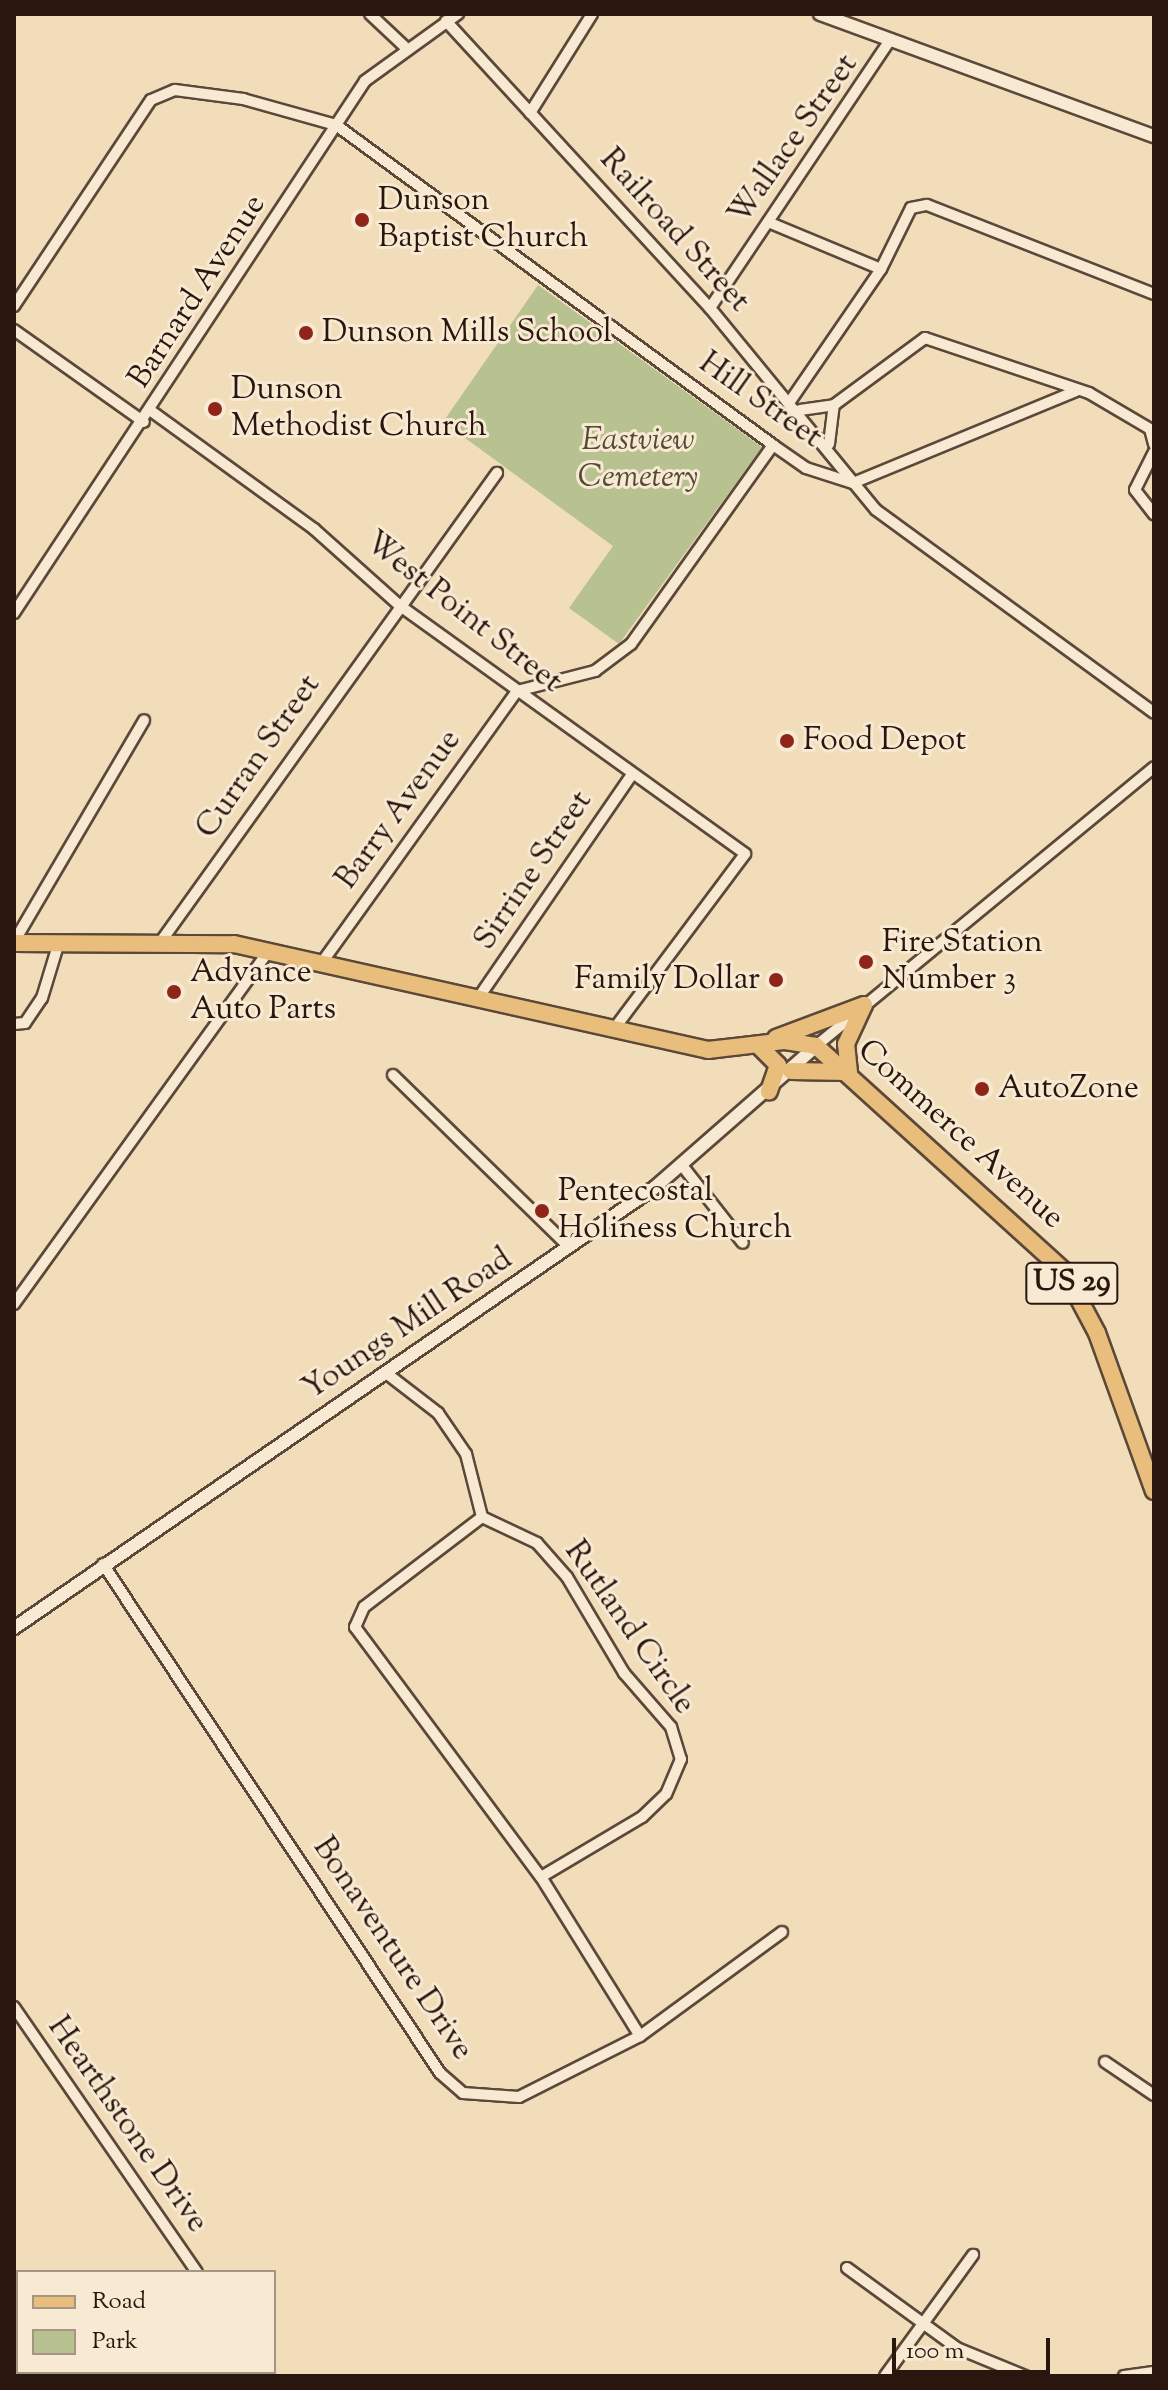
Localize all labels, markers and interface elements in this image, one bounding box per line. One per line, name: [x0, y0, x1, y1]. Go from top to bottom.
street label: Wallace Street: [721, 47, 867, 233]
street label: Railroad Street: [591, 141, 757, 321]
place label: Dunson Baptist Church: [378, 183, 588, 258]
street label: Barnard Avenue: [121, 188, 275, 396]
marker: Dunson Baptist Church: [353, 211, 371, 229]
place label: Dunson Mills School: [322, 314, 612, 352]
marker: Dunson Mills School: [297, 324, 315, 342]
street label: Hill Street: [691, 345, 829, 457]
place label: Dunson Methodist Church: [231, 372, 487, 447]
marker: Dunson Methodist Church: [206, 400, 224, 418]
park label: Eastview Cemetery: [578, 423, 698, 498]
street label: West Point Street: [357, 524, 569, 702]
street label: Curran Street: [189, 668, 329, 846]
place label: Food Depot: [803, 722, 966, 760]
street label: Barry Avenue: [328, 723, 470, 897]
marker: Food Depot: [778, 732, 796, 750]
street label: Sirrine Street: [467, 784, 601, 958]
place label: Fire Station Number 3: [882, 925, 1043, 1000]
marker: Fire Station Number 3: [857, 953, 875, 971]
place label: Advance Auto Parts: [190, 955, 336, 1030]
place label: Family Dollar: [574, 961, 760, 999]
marker: Family Dollar: [767, 971, 785, 989]
marker: Advance Auto Parts: [165, 983, 183, 1001]
street label: Commerce Avenue: [849, 1032, 1071, 1238]
place label: AutoZone: [998, 1070, 1139, 1108]
marker: AutoZone: [973, 1080, 991, 1098]
place label: Pentecostal Holiness Church: [558, 1174, 792, 1249]
marker: Pentecostal Holiness Church: [533, 1202, 551, 1220]
street label: Youngs Mill Road: [296, 1241, 520, 1409]
road number: US 29: [1024, 1257, 1120, 1309]
street label: Rutland Circle: [555, 1534, 703, 1722]
street label: Bonaventure Drive: [303, 1830, 481, 2068]
street label: Hearthstone Drive: [38, 2010, 216, 2240]
legend: [16, 2270, 276, 2374]
text: Road: [92, 2285, 146, 2319]
scale bar: [896, 2322, 1054, 2372]
text: Park: [92, 2325, 138, 2359]
text: 100 m: [906, 2335, 964, 2369]

